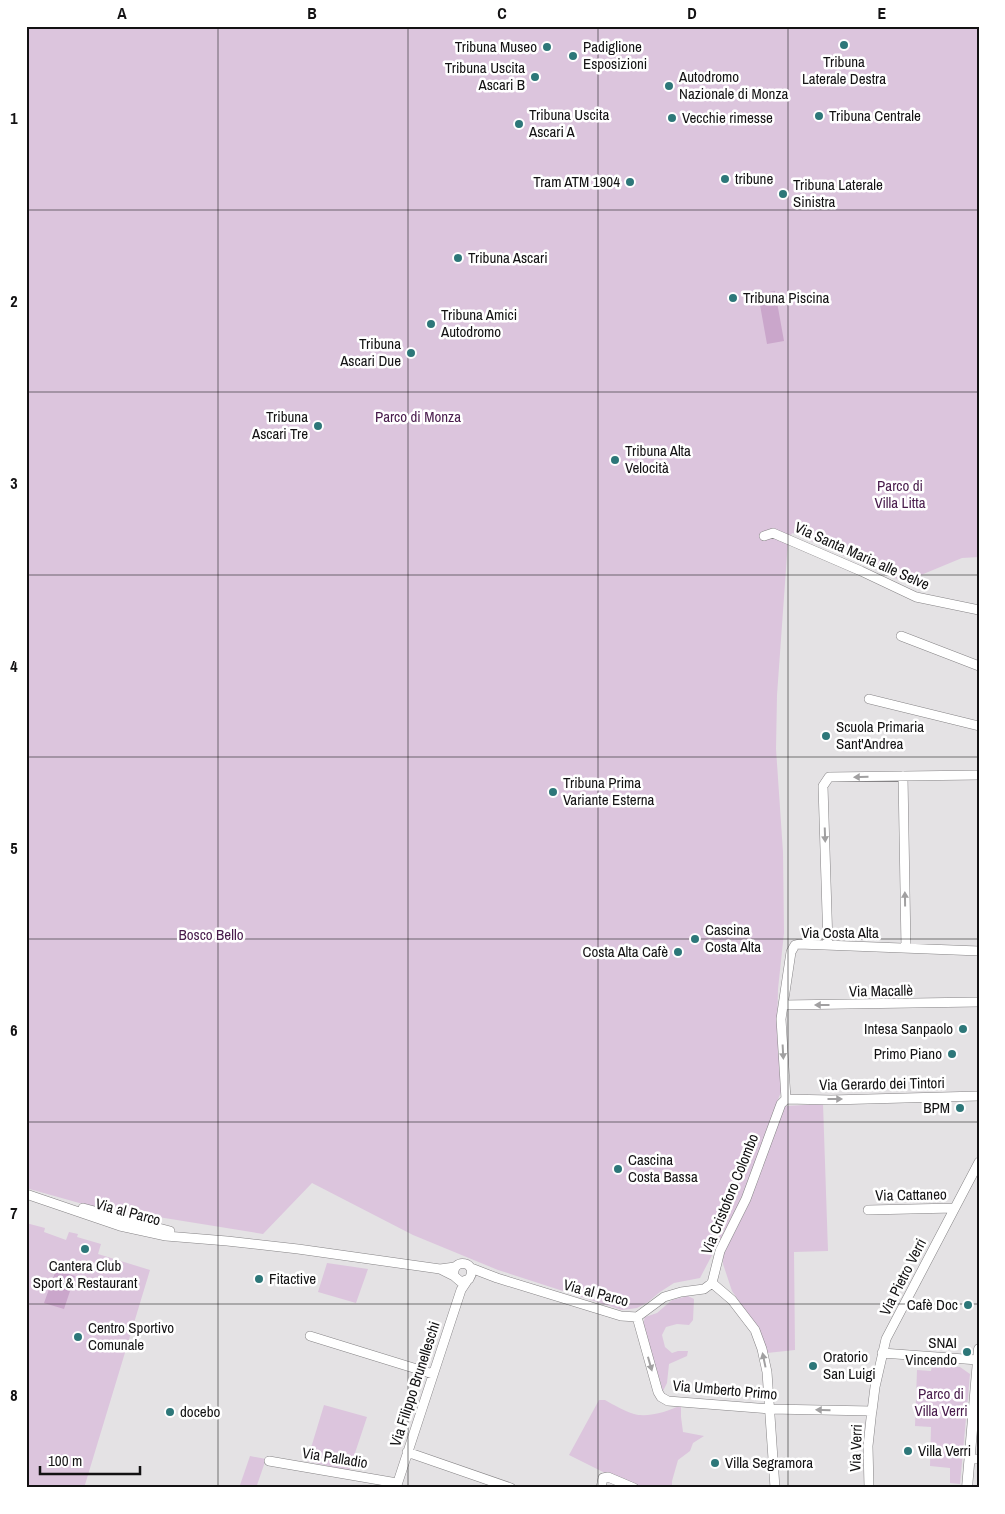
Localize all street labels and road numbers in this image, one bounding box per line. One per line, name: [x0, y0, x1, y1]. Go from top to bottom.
street label: Via Santa Maria alle Selve: [792, 516, 933, 595]
street label: Via Costa Alta: [801, 922, 879, 943]
street label: Via Macallè: [849, 979, 913, 1002]
street label: Via Gerardo dei Tintori: [819, 1072, 945, 1095]
street label: Via Cristoforo Colombo: [696, 1130, 763, 1257]
street label: Via Cattaneo: [875, 1183, 947, 1206]
street label: Via al Parco: [93, 1193, 163, 1230]
street label: Via Pietro Verri: [874, 1235, 931, 1319]
street label: Via al Parco: [561, 1274, 631, 1311]
street label: Via Filippo Brunelleschi: [384, 1319, 445, 1449]
street label: Via Umberto Primo: [672, 1374, 778, 1405]
street label: Via Verri: [844, 1424, 867, 1472]
street label: Via Palladio: [301, 1442, 370, 1473]

